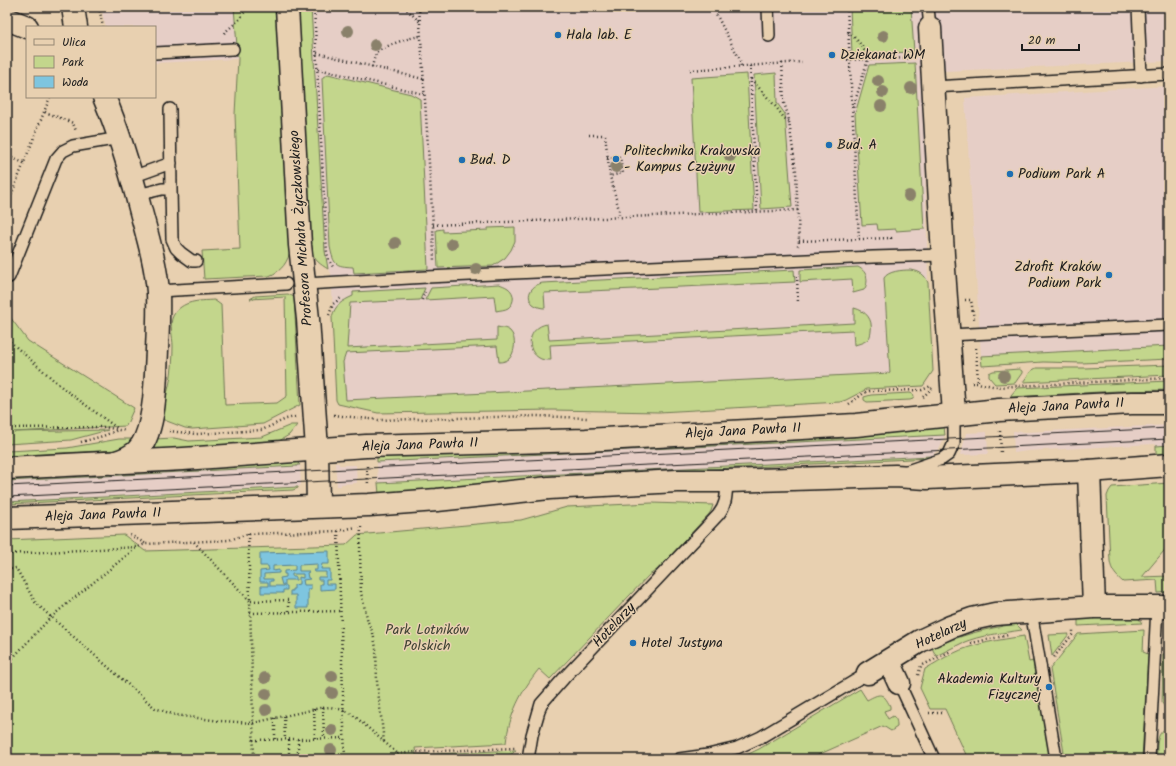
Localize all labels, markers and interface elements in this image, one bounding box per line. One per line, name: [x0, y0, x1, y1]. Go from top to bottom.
place label: Hala lab. E: [566, 24, 633, 46]
legend: [26, 26, 156, 98]
scale bar: [1022, 26, 1079, 52]
marker: Hala lab. E: [553, 30, 563, 40]
text: 20 m: [1028, 31, 1056, 50]
text: Ulica: [62, 33, 86, 52]
place label: Dziekanat WM: [840, 44, 925, 66]
marker: Dziekanat WM: [827, 50, 837, 60]
text: Park: [62, 53, 84, 72]
text: Woda: [62, 73, 89, 92]
street label: Profesora Michała Życzkowskiego: [283, 129, 319, 327]
place label: Bud. A: [837, 134, 877, 156]
place label: Politechnika Krakowska - Kampus Czyżyny: [624, 140, 761, 178]
marker: Bud. A: [824, 140, 834, 150]
place label: Bud. D: [470, 149, 511, 171]
marker: Politechnika Krakowska - Kampus Czyżyny: [611, 154, 621, 164]
marker: Bud. D: [457, 155, 467, 165]
place label: Podium Park A: [1018, 163, 1105, 185]
marker: Podium Park A: [1005, 169, 1015, 179]
place label: Zdrofit Kraków Podium Park: [1014, 256, 1102, 294]
marker: Zdrofit Kraków Podium Park: [1104, 270, 1114, 280]
street label: Aleja Jana Pawła II: [1007, 392, 1125, 420]
street label: Aleja Jana Pawła II: [684, 417, 802, 445]
street label: Aleja Jana Pawła II: [362, 432, 478, 458]
street label: Aleja Jana Pawła II: [45, 502, 161, 528]
street label: Hotelarzy: [587, 597, 641, 653]
street label: Hotelarzy: [912, 612, 971, 656]
park label: Park Lotników Polskich: [385, 619, 469, 657]
place label: Hotel Justyna: [641, 632, 723, 654]
marker: Hotel Justyna: [628, 638, 638, 648]
place label: Akademia Kultury Fizycznej: [938, 668, 1041, 706]
marker: Akademia Kultury Fizycznej: [1044, 682, 1054, 692]

